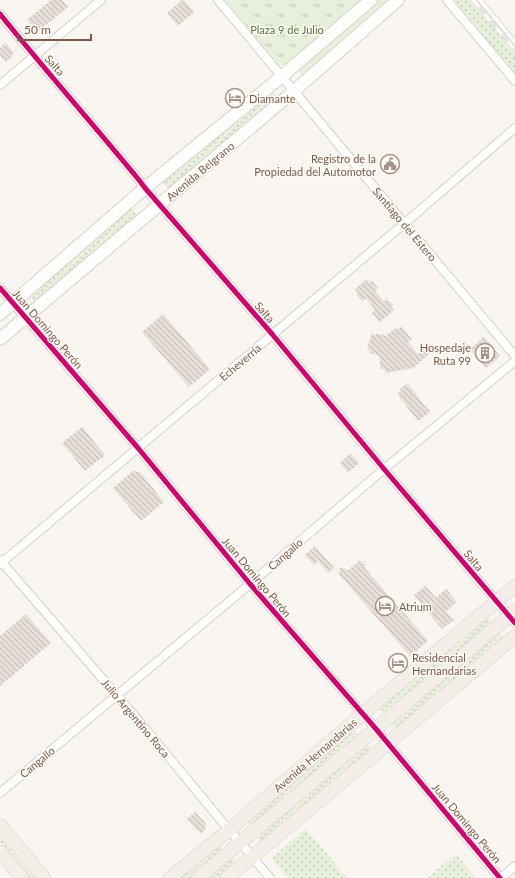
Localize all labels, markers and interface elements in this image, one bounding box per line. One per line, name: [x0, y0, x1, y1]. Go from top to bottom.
scale bar: [18, 16, 91, 42]
text: 50 m: [24, 22, 51, 37]
park label: Plaza 9 de Julio: [250, 23, 324, 36]
street label: Salta: [42, 52, 68, 78]
hotel icon: Diamante: [224, 87, 246, 109]
place label: Diamante: [249, 92, 296, 105]
street label: Avenida Belgrano: [163, 139, 237, 203]
place label: Registro de la Propiedad del Automotor: [254, 152, 376, 178]
public building icon: Registro de la Propiedad del Automotor: [379, 153, 401, 175]
street label: Santiago del Estero: [370, 184, 440, 264]
street label: Juan Domingo Perón: [10, 287, 86, 371]
street label: Salta: [252, 299, 278, 325]
street label: Echeverría: [216, 341, 264, 383]
place label: Hospedaje Ruta 99: [420, 341, 471, 367]
building icon: Hospedaje Ruta 99: [474, 342, 496, 364]
street label: Juan Domingo Perón: [220, 534, 294, 620]
street label: Cangallo: [265, 535, 305, 573]
street label: Salta: [462, 547, 486, 573]
hotel icon: Atrium: [374, 595, 396, 617]
place label: Atrium: [399, 600, 432, 613]
place label: Residencial Hernandarias: [412, 651, 477, 677]
hotel icon: Residencial Hernandarias: [387, 652, 409, 674]
street label: Julio Argentino Roca: [99, 676, 173, 760]
street label: Avenida Hernandarias: [271, 715, 359, 795]
street label: Cangallo: [17, 744, 57, 780]
street label: Juan Domingo Perón: [430, 780, 504, 866]

